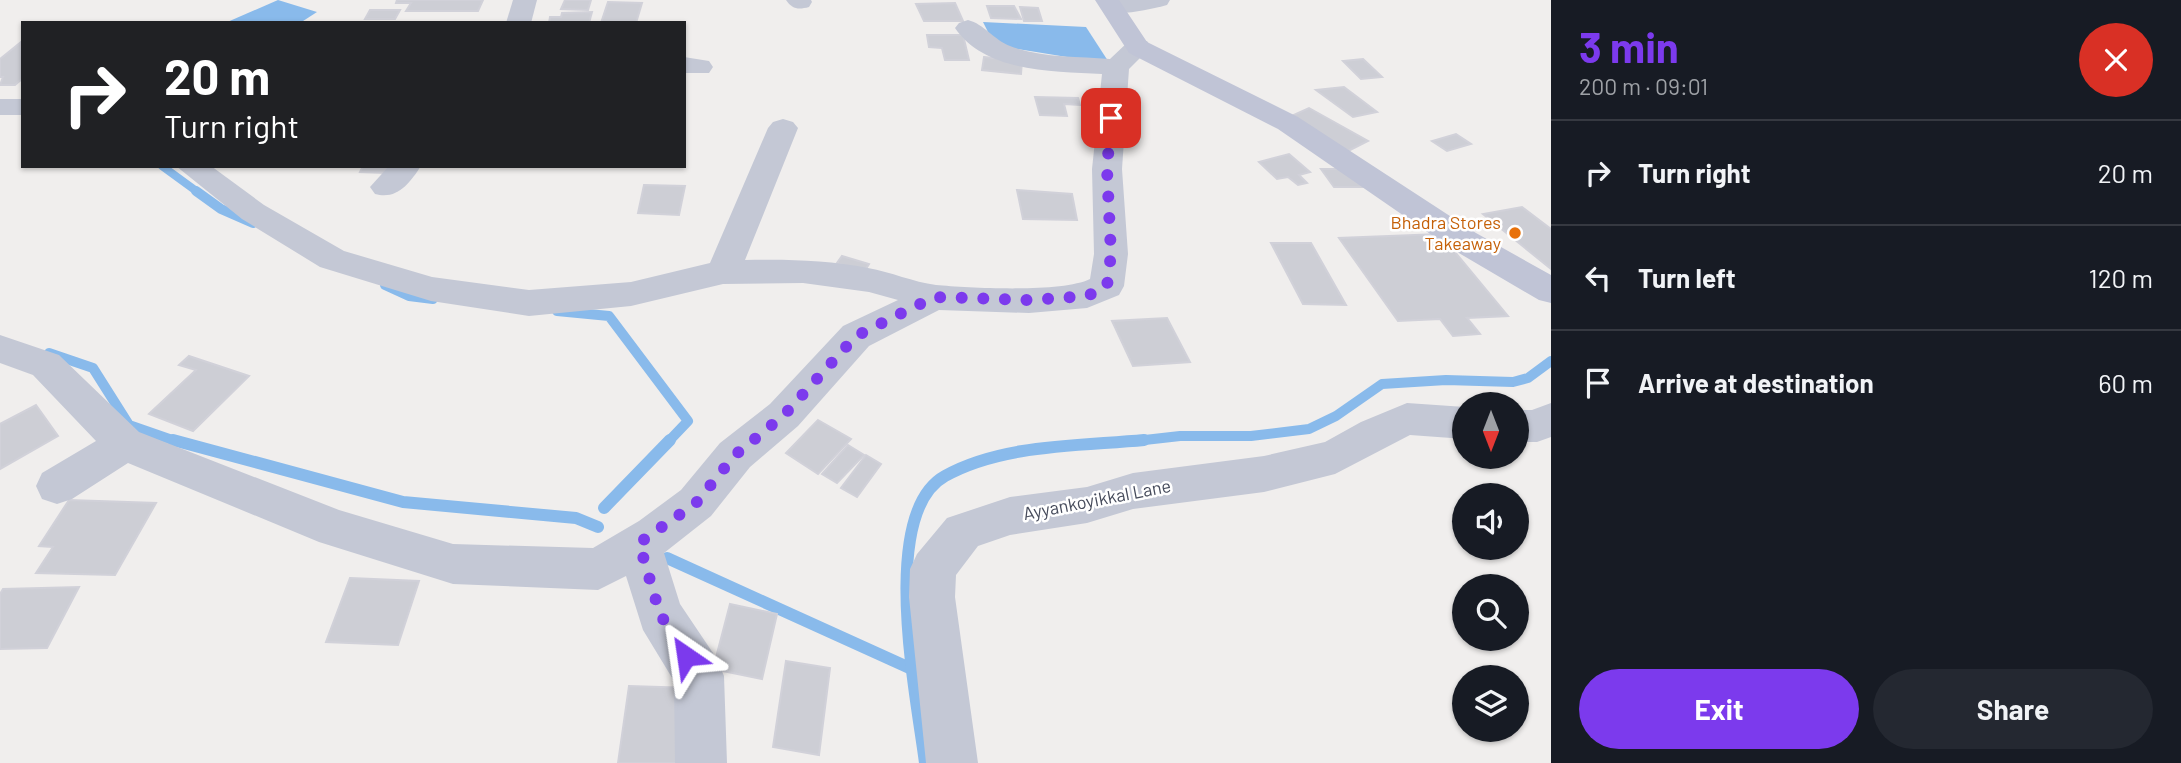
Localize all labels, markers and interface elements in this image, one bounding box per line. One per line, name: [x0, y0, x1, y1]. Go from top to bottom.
text: 3 min: [1579, 21, 1679, 71]
button: close: [2079, 23, 2153, 97]
text: 20 m: [164, 46, 270, 105]
icon: right: [49, 49, 140, 140]
text: 200 m · 09:01: [1579, 72, 1708, 100]
pin: [1081, 88, 1141, 148]
icon: arrive: [1092, 99, 1130, 137]
text: Turn right: [164, 106, 299, 144]
icon: right: [1579, 154, 1617, 192]
text: Turn right: [1638, 157, 1751, 188]
text: 20 m: [2098, 157, 2153, 188]
place label: Bhadra Stores Takeaway: [1391, 211, 1501, 254]
marker: Bhadra Stores Takeaway: [1507, 225, 1523, 241]
icon: left: [1579, 259, 1617, 297]
text: Turn left: [1638, 262, 1736, 293]
text: 120 m: [2089, 262, 2153, 293]
icon: arrive: [1579, 364, 1617, 402]
text: Arrive at destination: [1638, 367, 1874, 398]
text: 60 m: [2098, 367, 2153, 398]
north arrow: [1452, 392, 1530, 469]
map controls: [1452, 392, 1529, 742]
street label: Ayyankoyikkal Lane: [1021, 474, 1173, 524]
button: sound: [1452, 483, 1529, 560]
button: search: [1452, 574, 1529, 651]
position arrow: [649, 619, 723, 693]
button: layers: [1452, 665, 1529, 742]
button: Exit: [1579, 669, 1859, 749]
button: Share: [1873, 669, 2153, 749]

